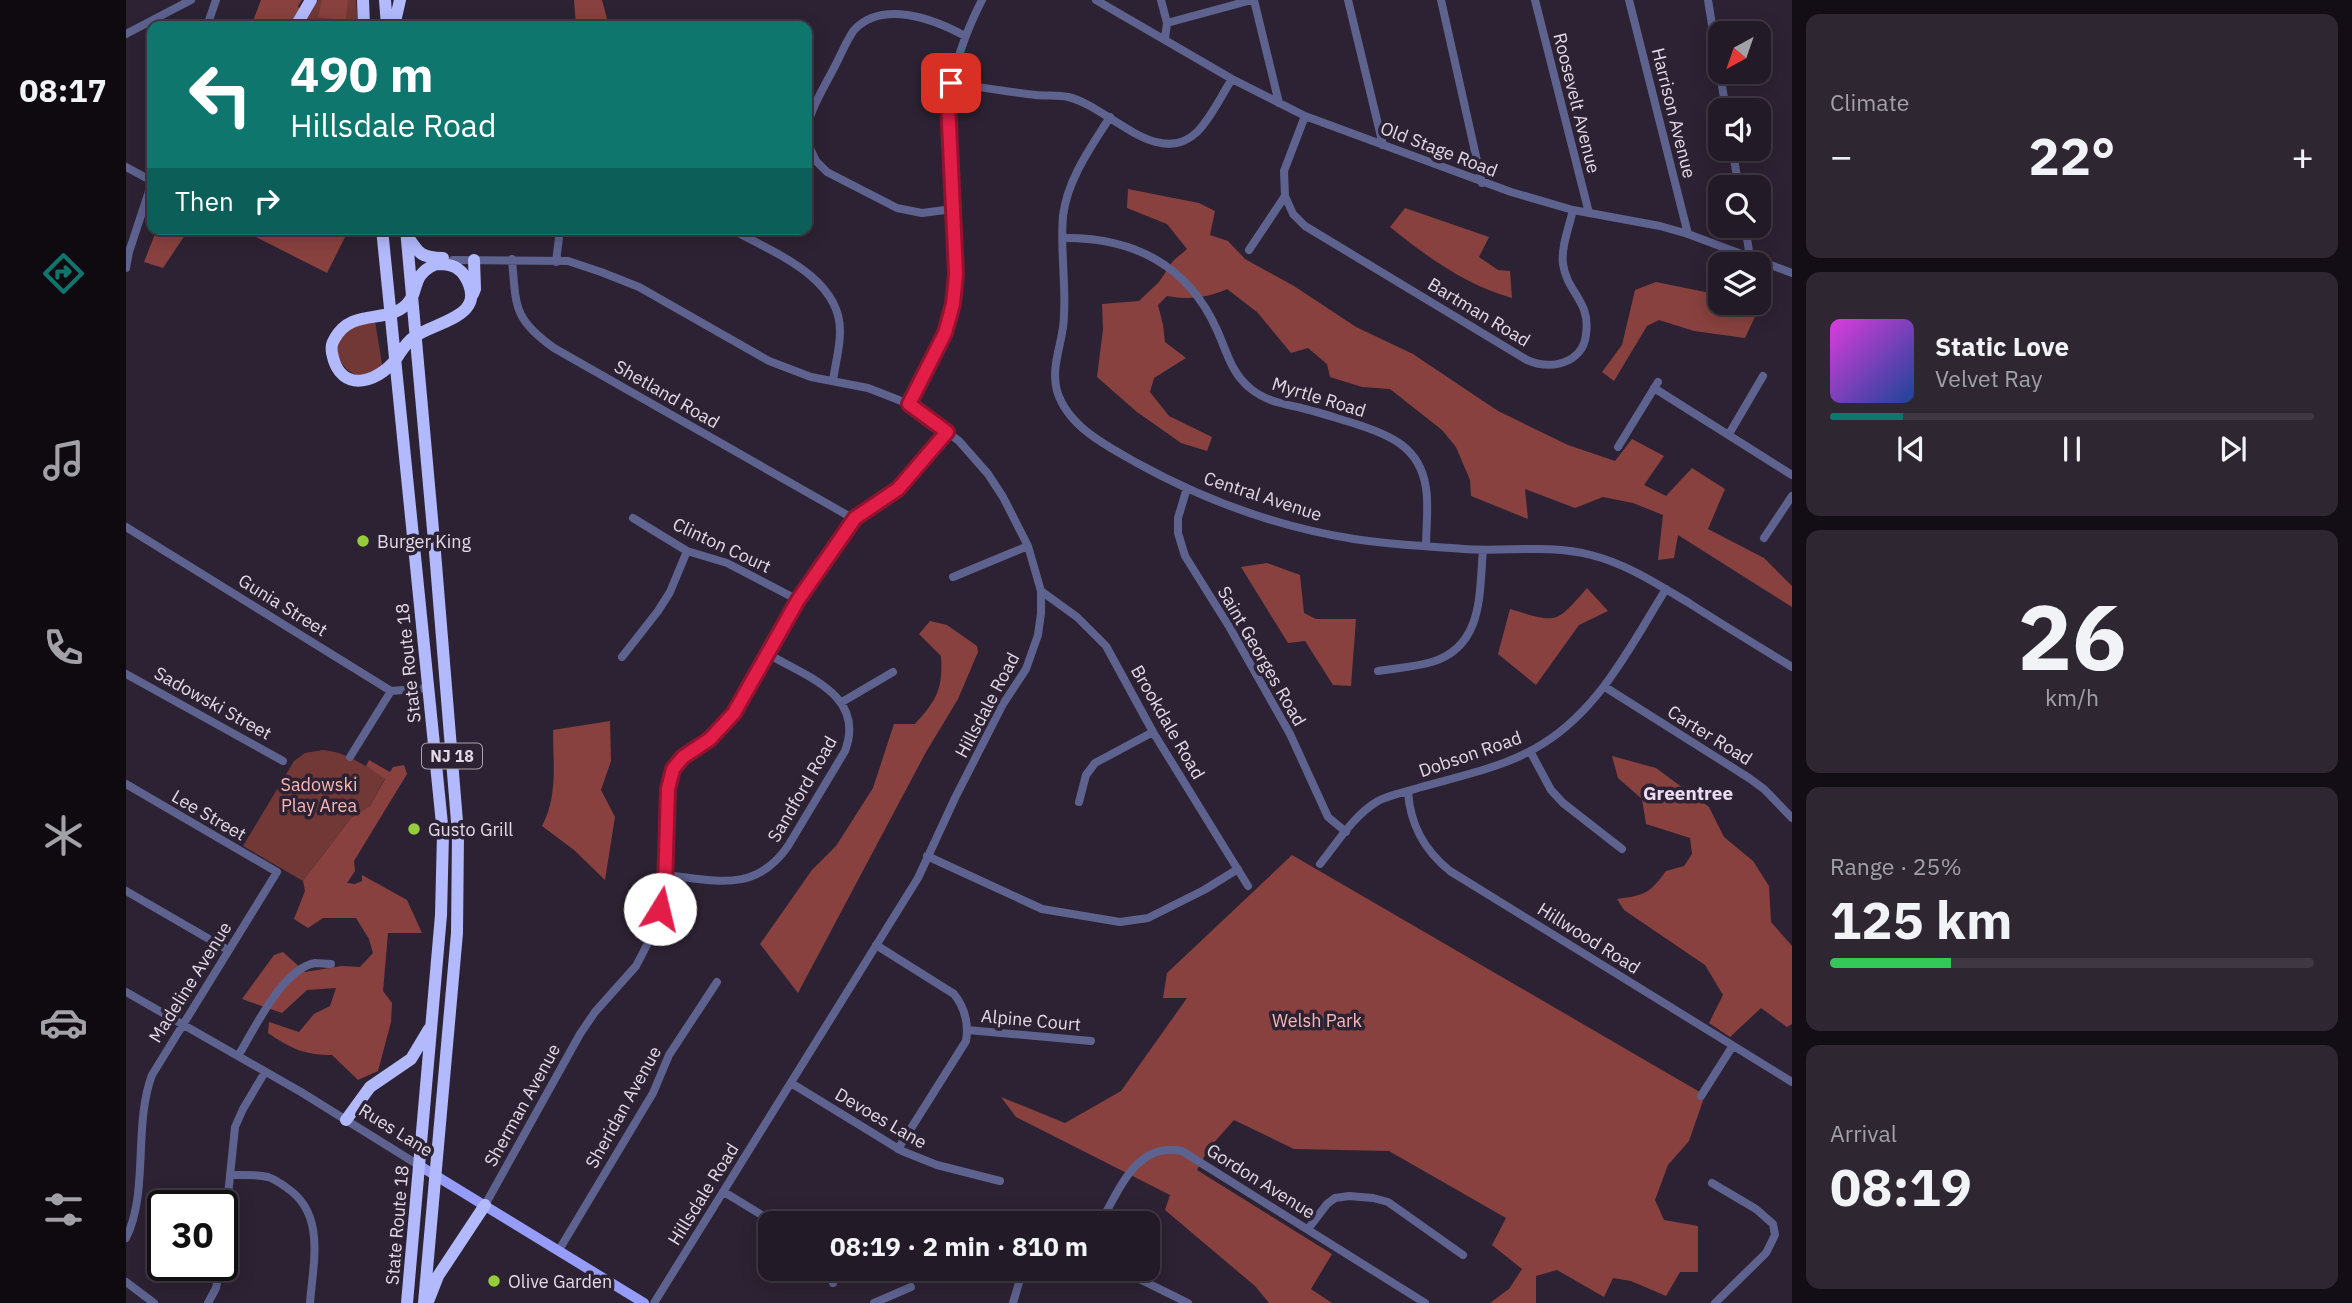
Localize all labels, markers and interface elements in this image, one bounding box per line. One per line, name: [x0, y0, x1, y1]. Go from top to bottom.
north arrow: [1708, 21, 1771, 84]
map controls: [1708, 21, 1771, 315]
street label: Roosevelt Avenue: [1548, 30, 1606, 176]
text: 490 m: [290, 42, 434, 105]
street label: Harrison Avenue: [1647, 45, 1701, 181]
icon: left: [175, 49, 266, 140]
pin: [921, 53, 981, 113]
icon: arrive: [932, 64, 970, 102]
text: 08:17: [19, 69, 107, 111]
text: Climate: [1830, 87, 1909, 117]
button: sound: [1708, 98, 1771, 161]
text: Hillsdale Road: [290, 104, 497, 146]
street label: Old Stage Road: [1377, 116, 1501, 182]
text: 22°: [2029, 122, 2115, 189]
text: −: [1830, 131, 1853, 180]
text: +: [2291, 131, 2314, 180]
button: search: [1708, 175, 1771, 238]
icon: right: [248, 182, 286, 220]
text: Then: [175, 184, 234, 218]
icon: directions: [39, 249, 88, 298]
button: layers: [1708, 252, 1771, 315]
street label: Bartman Road: [1424, 272, 1534, 352]
text: Static Love: [1935, 329, 2069, 363]
street label: Shetland Road: [610, 355, 724, 433]
text: Velvet Ray: [1935, 363, 2042, 393]
street label: Myrtle Road: [1269, 372, 1369, 422]
icon: previous: [1892, 430, 1930, 468]
icon: pause: [2053, 430, 2091, 468]
icon: next: [2214, 430, 2252, 468]
icon: music: [39, 436, 88, 485]
street label: Central Avenue: [1201, 466, 1325, 526]
street label: Clinton Court: [669, 512, 775, 578]
place label: Burger King: [377, 530, 471, 553]
marker: Burger King: [355, 533, 371, 549]
street label: Gunia Street: [234, 569, 332, 641]
text: 26: [2017, 577, 2127, 695]
street label: Saint Georges Road: [1213, 582, 1311, 730]
street label: State Route 18: [390, 602, 426, 724]
icon: phone: [39, 623, 88, 672]
street label: Hillsdale Road: [950, 648, 1024, 762]
street label: Sadowski Street: [150, 661, 276, 745]
street label: Brookdale Road: [1126, 661, 1210, 783]
text: km/h: [2045, 682, 2099, 712]
street label: Carter Road: [1663, 700, 1757, 770]
street label: Dobson Road: [1416, 726, 1524, 782]
street label: Sandford Road: [762, 732, 842, 846]
road number: NJ 18: [422, 744, 482, 768]
park label: Sadowski Play Area: [280, 773, 358, 817]
district label: Greentree: [1643, 781, 1733, 805]
street label: Lee Street: [168, 784, 250, 846]
icon: climate: [39, 811, 88, 860]
place label: Gusto Grill: [428, 818, 513, 841]
marker: Gusto Grill: [406, 821, 422, 837]
text: Range · 25%: [1830, 851, 1962, 881]
position arrow: [623, 872, 697, 946]
text: 125 km: [1830, 886, 2012, 953]
street label: Hillwood Road: [1533, 897, 1645, 979]
street label: Madeline Avenue: [144, 917, 236, 1047]
icon: car: [39, 998, 88, 1047]
street label: Alpine Court: [980, 1004, 1082, 1036]
park label: Welsh Park: [1272, 1009, 1363, 1032]
street label: Sherman Avenue: [479, 1039, 565, 1171]
street label: Sheridan Avenue: [580, 1042, 666, 1172]
street label: Devoes Lane: [831, 1082, 931, 1154]
street label: Rues Lane: [355, 1098, 438, 1162]
text: Arrival: [1830, 1118, 1897, 1148]
street label: Gordon Avenue: [1202, 1138, 1320, 1224]
street label: Hillsdale Road: [662, 1139, 744, 1249]
text: 08:19: [1830, 1153, 1972, 1220]
street label: State Route 18: [380, 1164, 414, 1286]
icon: filters: [39, 1185, 88, 1234]
speed limit sign: 30: [147, 1190, 238, 1281]
text: 08:19 · 2 min · 810 m: [830, 1229, 1088, 1263]
place label: Olive Garden: [508, 1270, 612, 1293]
marker: Olive Garden: [486, 1273, 502, 1289]

